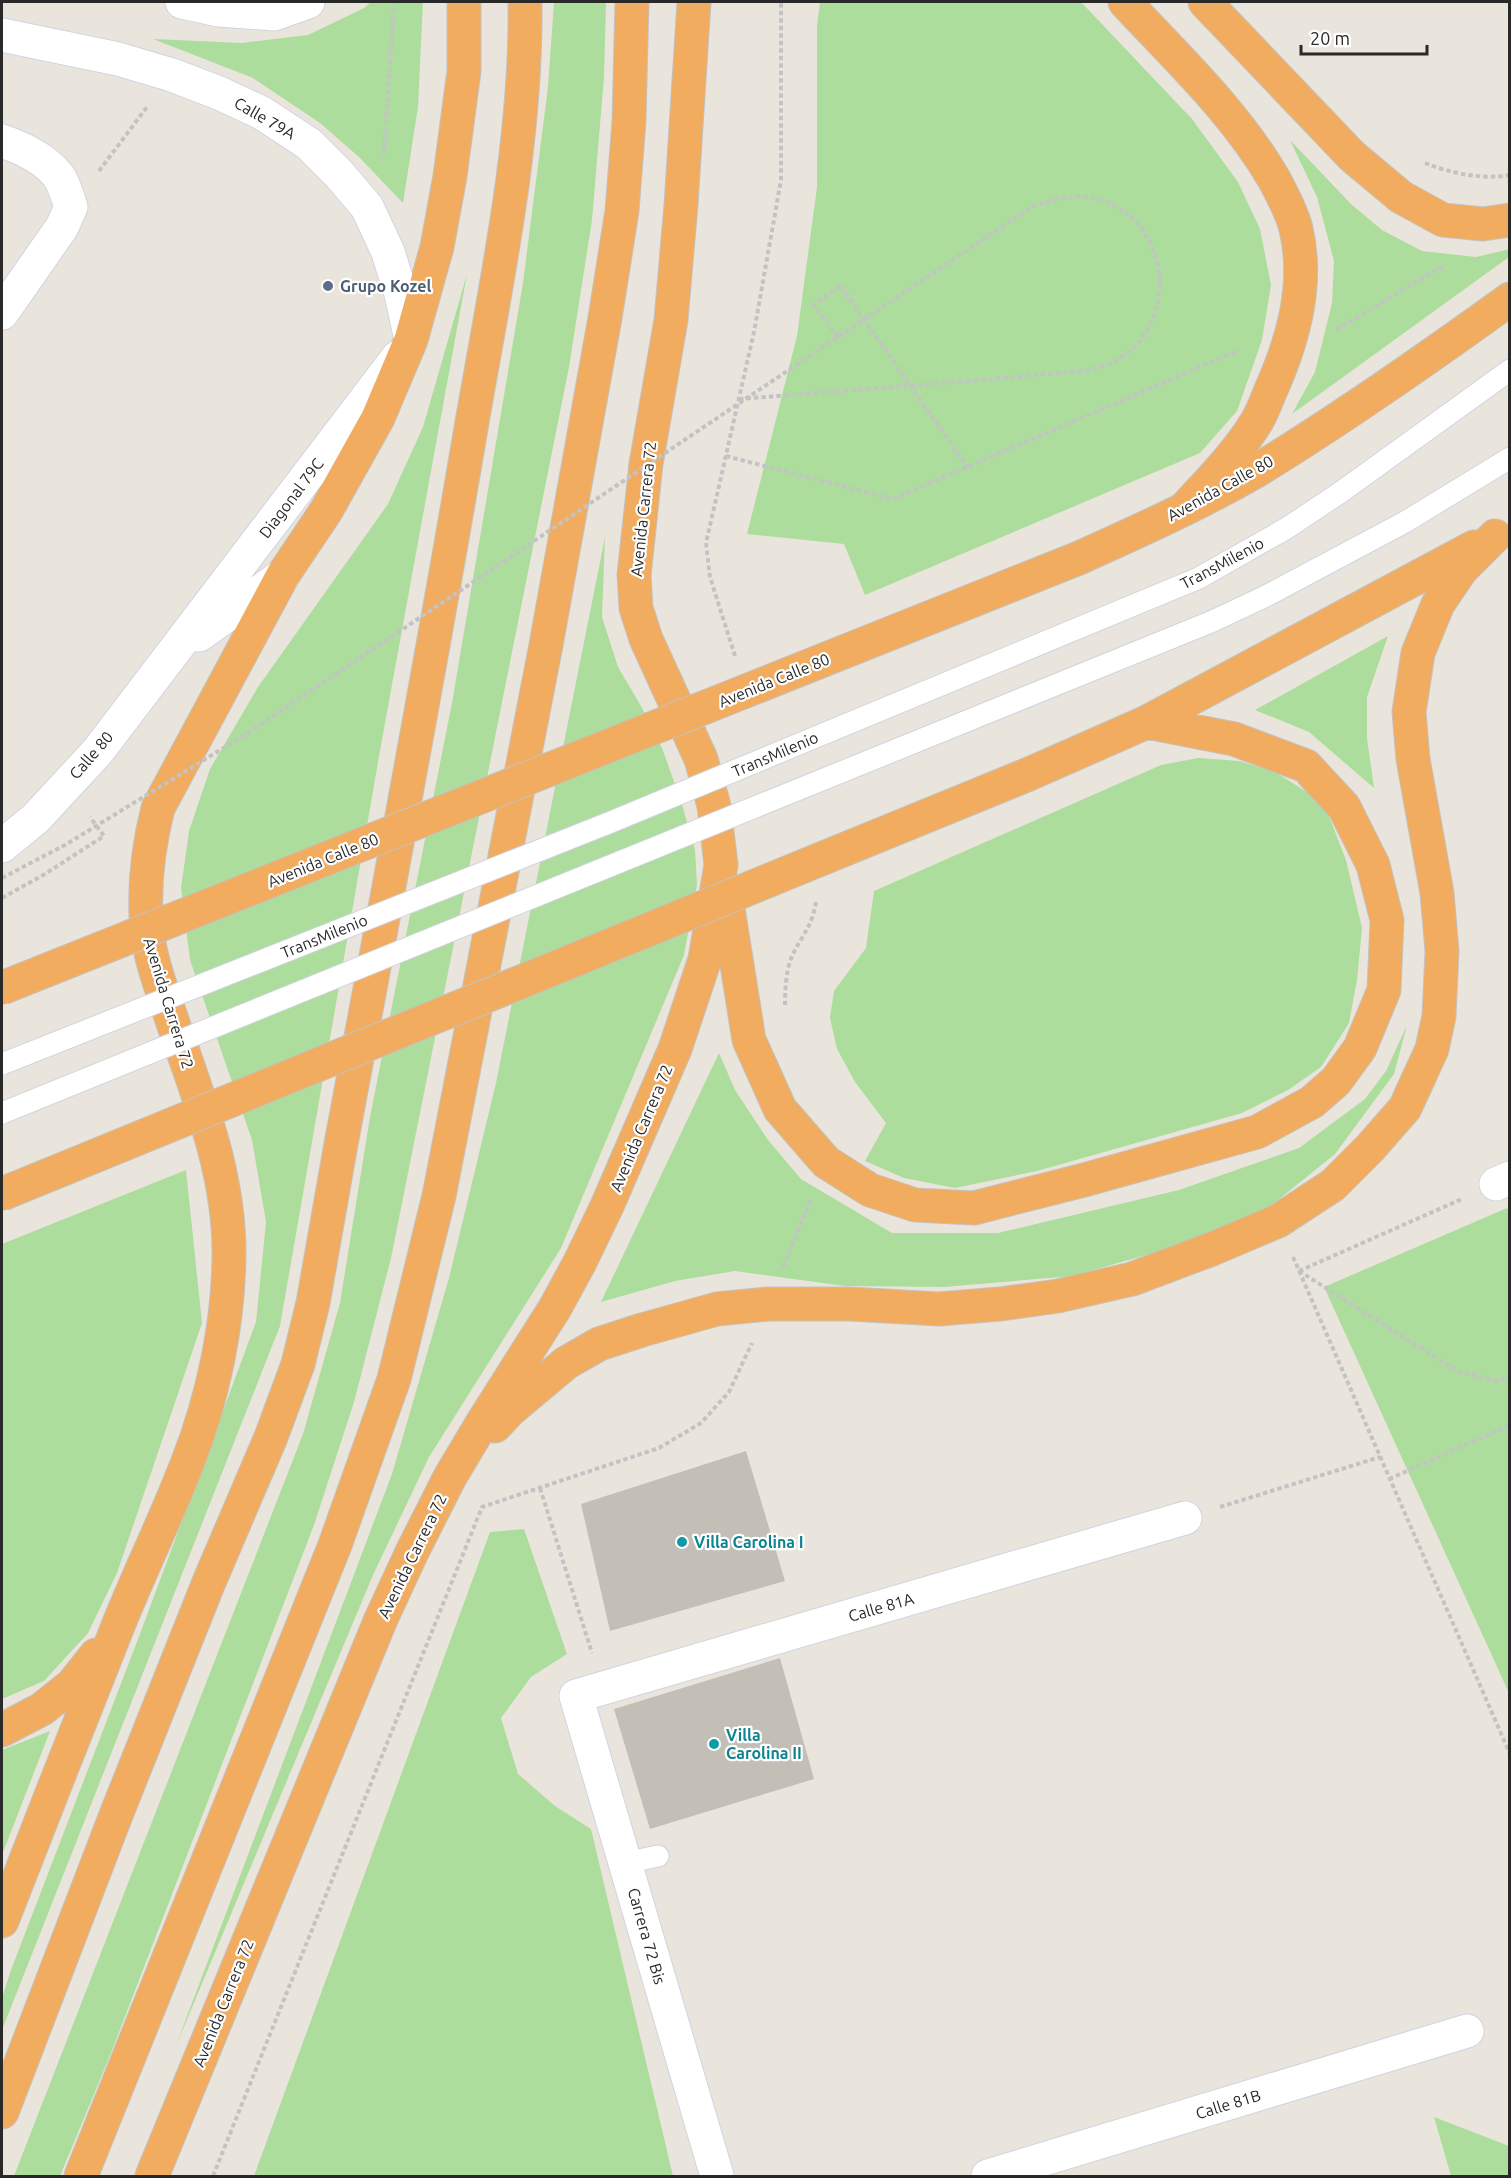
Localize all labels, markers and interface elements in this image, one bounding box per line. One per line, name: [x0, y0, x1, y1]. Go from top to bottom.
scale bar: [1301, 18, 1427, 56]
text: 20 m: [1310, 28, 1350, 48]
street label: Calle 79A: [231, 93, 299, 143]
place label: Grupo Kozel: [340, 277, 431, 295]
marker: Grupo Kozel: [321, 279, 335, 293]
street label: Avenida Carrera 72: [627, 440, 659, 578]
street label: Avenida Calle 80: [1164, 452, 1276, 524]
street label: Diagonal 79C: [255, 454, 327, 541]
street label: TransMilenio: [1177, 533, 1267, 593]
street label: Avenida Calle 80: [716, 650, 832, 710]
street label: Calle 80: [66, 728, 116, 782]
street label: TransMilenio: [729, 728, 821, 780]
street label: Avenida Calle 80: [265, 830, 381, 890]
street label: TransMilenio: [278, 910, 370, 962]
street label: Avenida Carrera 72: [141, 935, 197, 1071]
street label: Avenida Carrera 72: [606, 1062, 676, 1194]
street label: Avenida Carrera 72: [374, 1491, 450, 1621]
place label: Villa Carolina I: [694, 1533, 804, 1551]
marker: Villa Carolina I: [675, 1535, 689, 1549]
street label: Calle 81A: [846, 1589, 916, 1625]
place label: Villa Carolina II: [726, 1726, 802, 1762]
marker: Villa Carolina II: [707, 1737, 721, 1751]
street label: Carrera 72 Bis: [625, 1886, 669, 1986]
street label: Avenida Carrera 72: [189, 1937, 257, 2069]
street label: Calle 81B: [1193, 2086, 1263, 2122]

